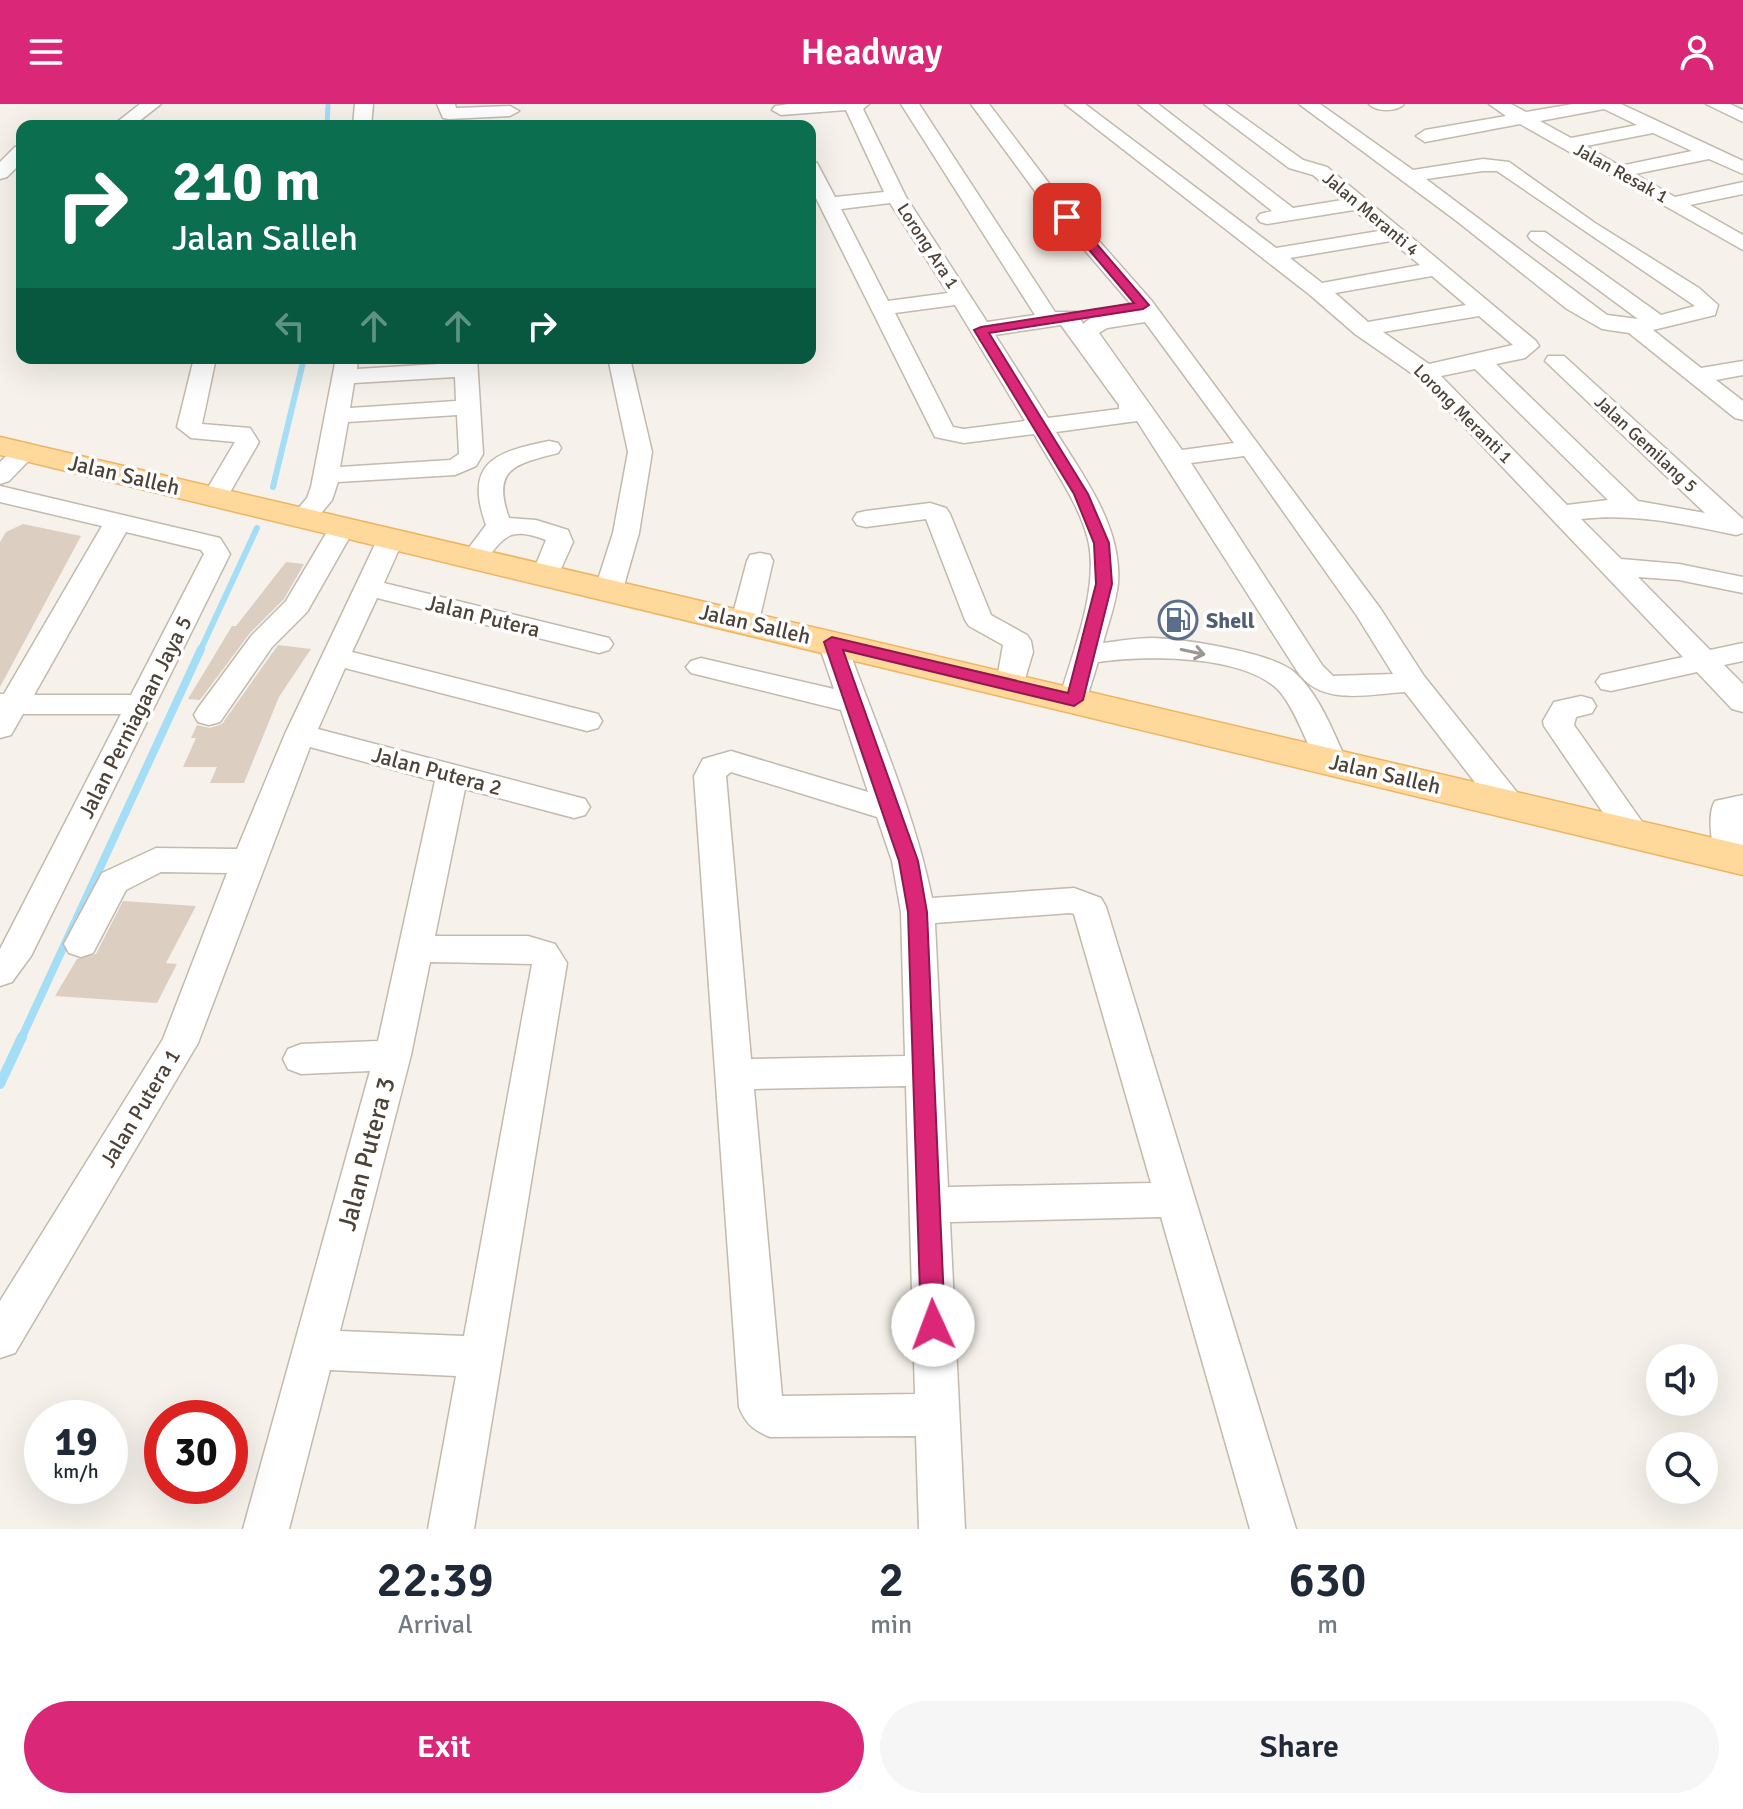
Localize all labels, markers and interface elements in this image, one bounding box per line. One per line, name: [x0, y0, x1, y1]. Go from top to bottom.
icon: menu: [24, 30, 68, 74]
text: Headway: [801, 30, 942, 75]
icon: person: [1675, 30, 1719, 74]
street label: Jalan Resak 1: [1570, 138, 1672, 208]
text: 210 m: [172, 147, 320, 216]
icon: right: [40, 152, 144, 256]
street label: Jalan Meranti 4: [1318, 167, 1424, 261]
pin: [1033, 183, 1101, 251]
icon: arrive: [1045, 195, 1089, 239]
street label: Lorong Ara 1: [892, 199, 964, 293]
text: Jalan Salleh: [172, 216, 358, 261]
icon: left: [268, 304, 312, 348]
icon: ahead: [352, 304, 396, 348]
icon: ahead: [436, 304, 480, 348]
icon: right: [520, 304, 564, 348]
street label: Lorong Meranti 1: [1409, 360, 1517, 468]
street label: Jalan Gemilang 5: [1590, 391, 1702, 497]
street label: Jalan Salleh: [66, 449, 182, 501]
street label: Jalan Putera: [423, 589, 543, 643]
street label: Jalan Salleh: [697, 598, 813, 650]
fuel station icon: Shell: [1157, 599, 1199, 641]
place label: Shell: [1206, 607, 1255, 634]
street label: Jalan Perniagaan Jaya 5: [72, 611, 198, 823]
one-way arrow: [1180, 646, 1205, 661]
street label: Jalan Putera 2: [369, 741, 505, 801]
street label: Jalan Salleh: [1327, 748, 1443, 800]
street label: Jalan Putera 1: [94, 1044, 186, 1172]
street label: Jalan Putera 3: [331, 1074, 403, 1234]
position arrow: [891, 1283, 975, 1367]
map controls: [1646, 1344, 1718, 1504]
button: sound: [1646, 1344, 1718, 1416]
speed limit sign: 30: [144, 1400, 248, 1504]
text: 19: [54, 1417, 98, 1467]
button: search: [1646, 1432, 1718, 1504]
text: km/h: [53, 1459, 99, 1484]
text: 22:39: [377, 1551, 494, 1610]
text: 2: [878, 1551, 904, 1610]
text: 630: [1289, 1551, 1366, 1610]
text: Arrival: [398, 1609, 473, 1641]
text: min: [870, 1609, 912, 1641]
text: m: [1317, 1609, 1338, 1641]
button: Exit: [24, 1701, 864, 1793]
button: Share: [880, 1701, 1719, 1793]

